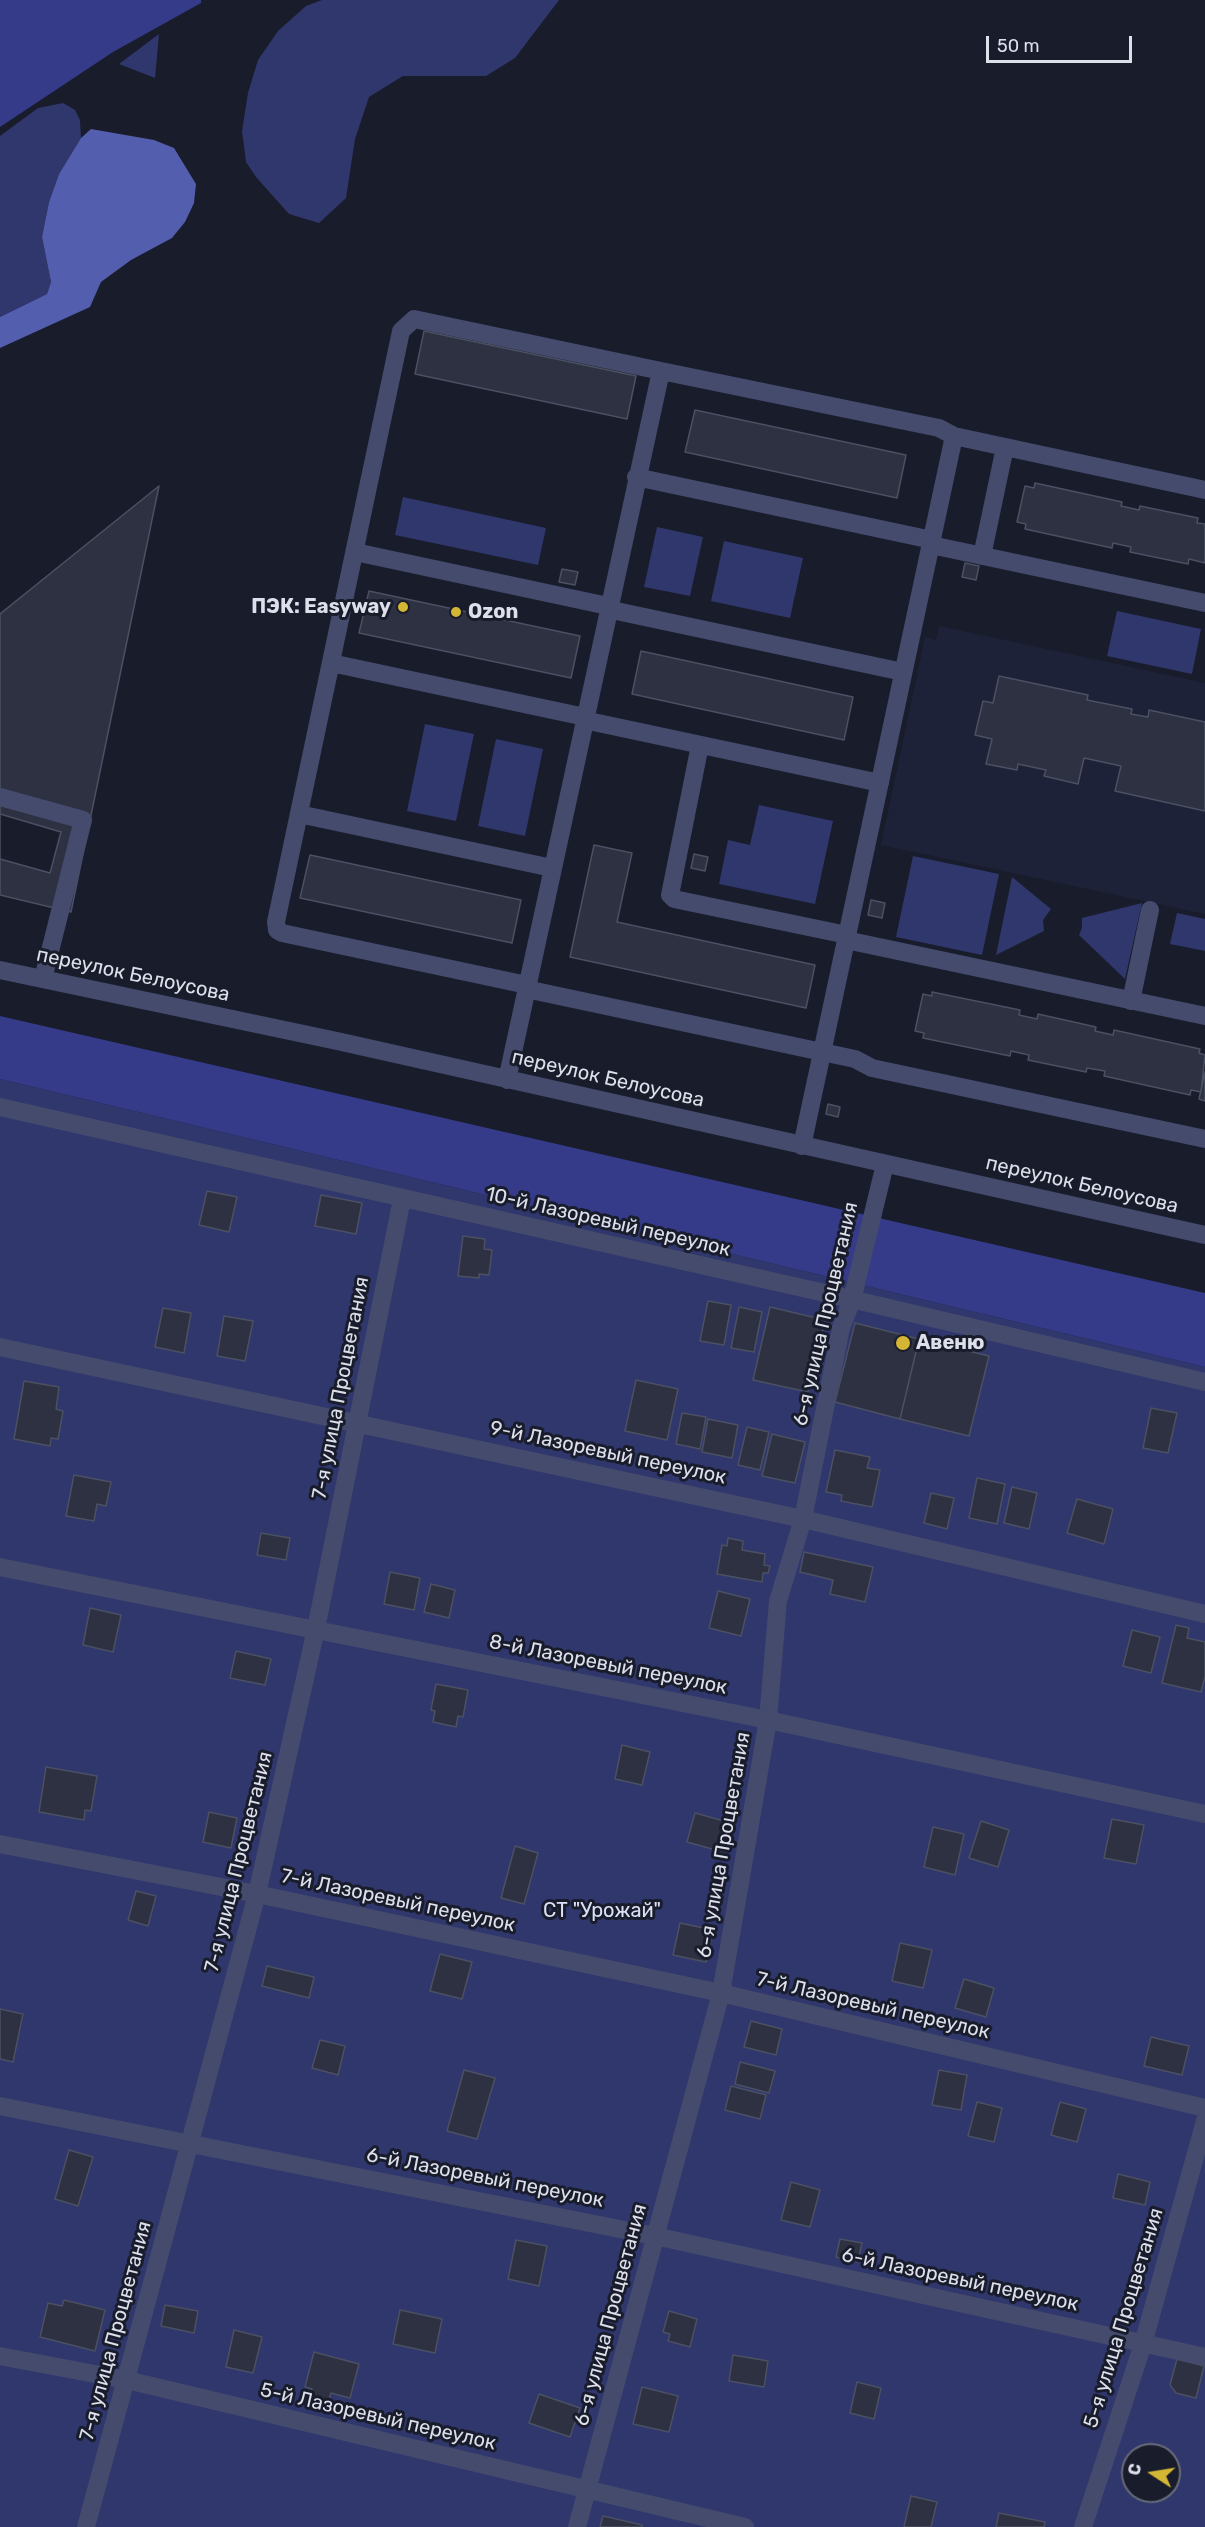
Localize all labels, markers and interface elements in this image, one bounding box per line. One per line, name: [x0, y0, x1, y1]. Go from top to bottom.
scale bar: [989, 24, 1134, 62]
text: 50 m: [997, 35, 1040, 57]
place label: ПЭК: Easyway: [251, 595, 391, 619]
marker: ПЭК: Easyway: [396, 600, 410, 614]
place label: Ozon: [468, 600, 518, 624]
marker: Ozon: [449, 605, 463, 619]
street label: переулок Белоусова: [34, 943, 232, 1007]
street label: переулок Белоусова: [509, 1045, 707, 1113]
street label: переулок Белоусова: [983, 1151, 1181, 1219]
street label: 10-й Лазоревый переулок: [483, 1182, 733, 1262]
street label: 6-я улица Процветания: [789, 1200, 863, 1428]
street label: 7-я улица Процветания: [308, 1275, 374, 1501]
place label: Авеню: [916, 1331, 985, 1355]
marker: Авеню: [894, 1334, 912, 1352]
street label: 9-й Лазоревый переулок: [488, 1416, 728, 1490]
street label: 8-й Лазоревый переулок: [487, 1630, 729, 1700]
street label: 6-я улица Процветания: [692, 1730, 756, 1960]
street label: 7-я улица Процветания: [200, 1749, 278, 1975]
street label: 7-й Лазоревый переулок: [279, 1864, 517, 1938]
park label: СТ "Урожай": [543, 1899, 661, 1923]
street label: 7-й Лазоревый переулок: [754, 1967, 992, 2045]
street label: 6-й Лазоревый переулок: [364, 2143, 606, 2213]
street label: 6-я улица Процветания: [570, 2201, 652, 2429]
street label: 5-я улица Процветания: [1079, 2205, 1169, 2431]
street label: 7-я улица Процветания: [75, 2219, 157, 2443]
street label: 6-й Лазоревый переулок: [840, 2243, 1080, 2317]
street label: 5-й Лазоревый переулок: [258, 2378, 498, 2456]
north arrow: [1121, 2443, 1181, 2503]
text: С: [1124, 2462, 1145, 2477]

